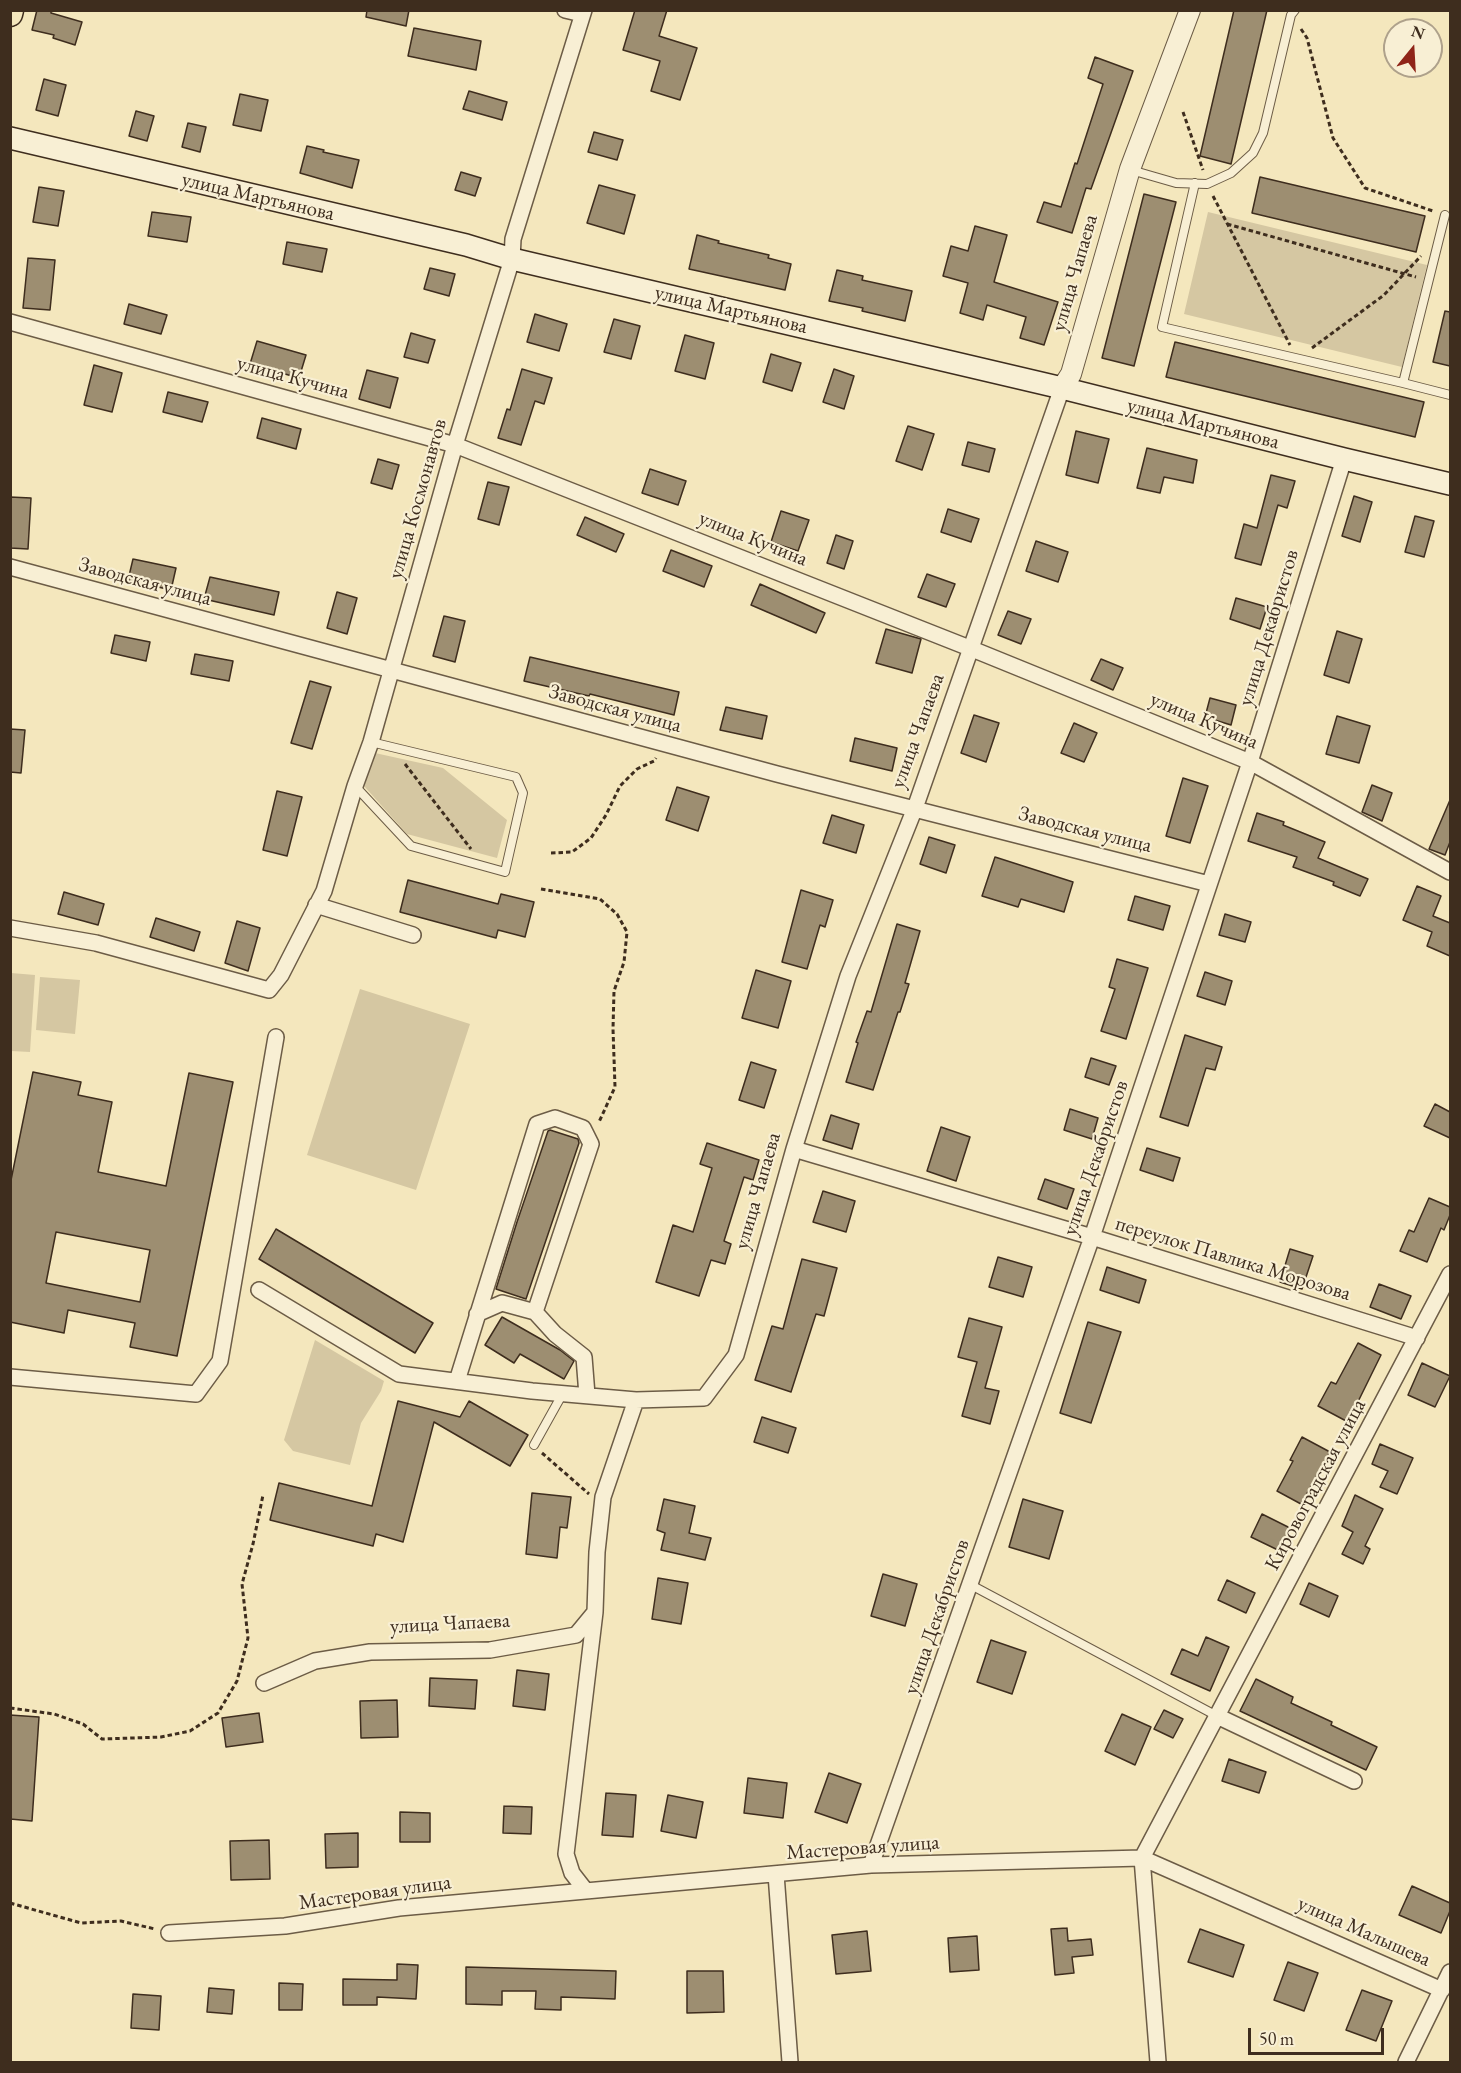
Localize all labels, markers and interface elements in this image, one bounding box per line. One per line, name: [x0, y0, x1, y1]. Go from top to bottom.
north arrow: [1383, 18, 1443, 78]
text: N: [1409, 20, 1427, 44]
street label: улица Мартьянова: [179, 167, 337, 227]
street label: улица Чапаева: [1046, 212, 1104, 334]
street label: улица Мартьянова: [652, 280, 810, 340]
street label: улица Кучина: [234, 351, 352, 405]
street label: улица Мартьянова: [1124, 393, 1282, 455]
street label: улица Космонавтов: [383, 416, 453, 582]
street label: улица Кучина: [695, 506, 811, 572]
street label: улица Декабристов: [1233, 547, 1305, 709]
street label: Заводская улица: [76, 552, 214, 612]
street label: улица Чапаева: [886, 670, 950, 792]
street label: Заводская улица: [546, 679, 684, 739]
street label: улица Кучина: [1146, 687, 1262, 755]
street label: Заводская улица: [1016, 801, 1154, 859]
street label: улица Декабристов: [1058, 1077, 1134, 1239]
street label: улица Чапаева: [729, 1130, 787, 1252]
street label: переулок Павлика Морозова: [1112, 1211, 1354, 1307]
street label: Кировоградская улица: [1260, 1395, 1372, 1575]
street label: улица Декабристов: [899, 1536, 975, 1698]
street label: улица Чапаева: [389, 1608, 511, 1640]
street label: Мастеровая улица: [786, 1830, 940, 1866]
street label: Мастеровая улица: [297, 1870, 453, 1916]
street label: улица Малышева: [1294, 1891, 1434, 1973]
scale bar: [1251, 2016, 1388, 2054]
text: 50 m: [1259, 2027, 1294, 2050]

